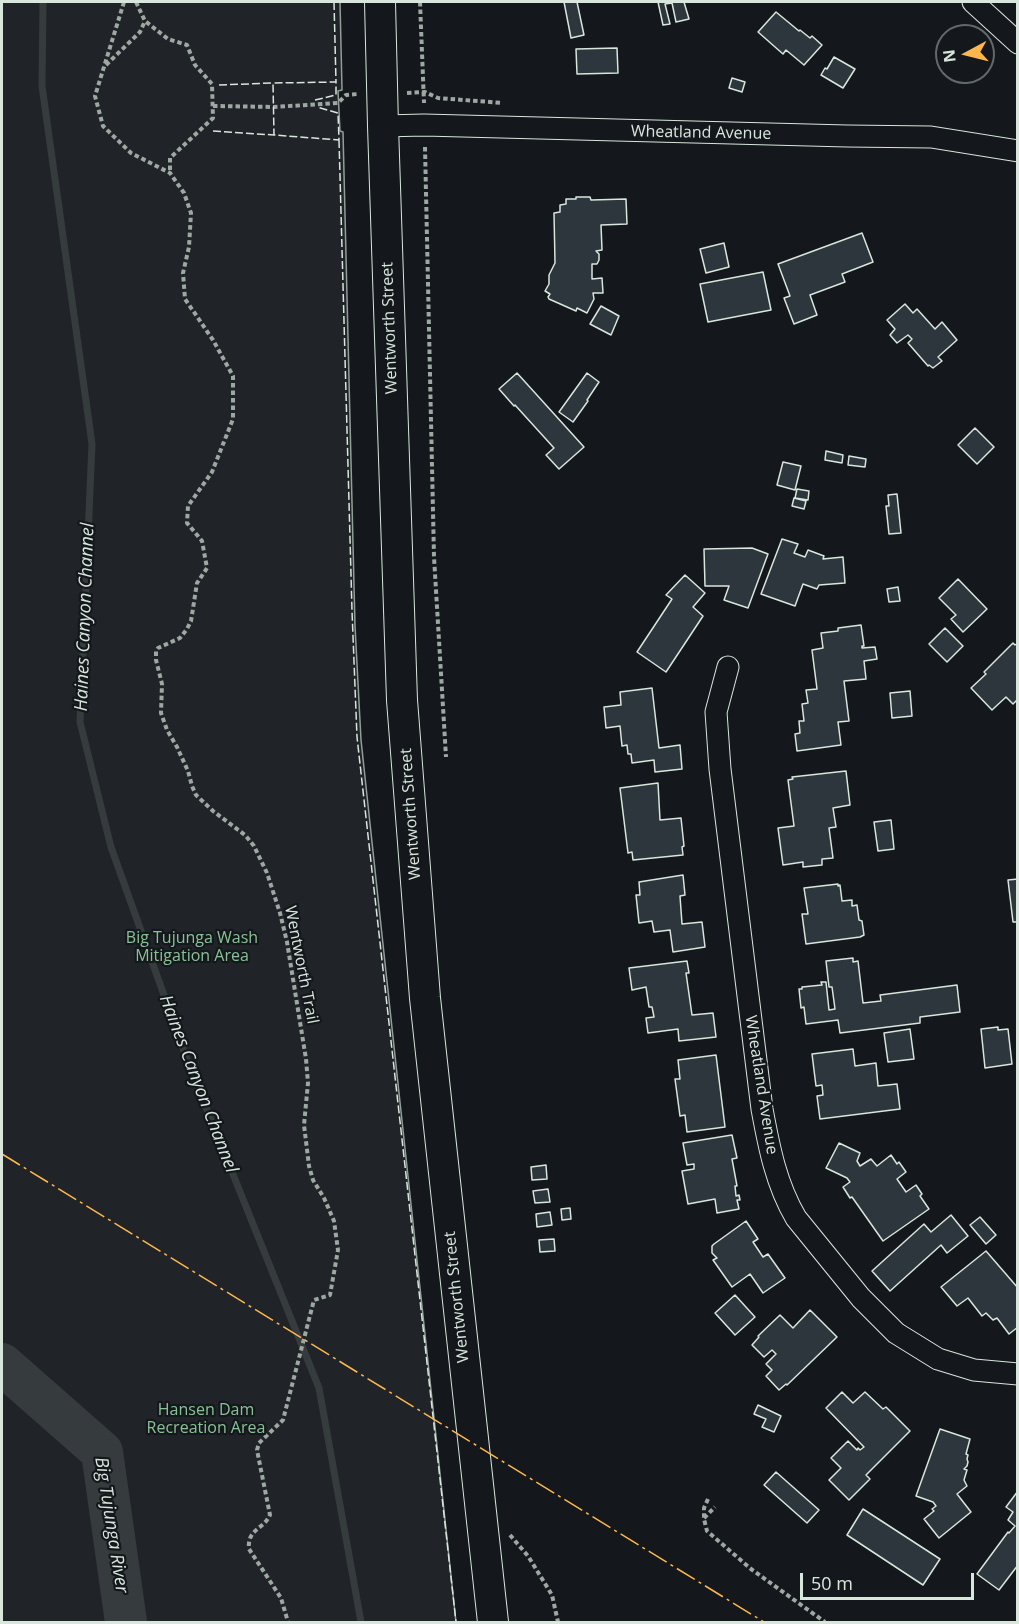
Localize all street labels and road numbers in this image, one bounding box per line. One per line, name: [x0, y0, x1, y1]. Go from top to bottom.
street label: Wheatland Avenue: [631, 122, 771, 144]
street label: Wentworth Street: [378, 262, 402, 394]
street label: Wentworth Street: [397, 747, 425, 881]
street label: Wentworth Trail: [280, 904, 322, 1026]
street label: Wheatland Avenue: [741, 1014, 781, 1156]
street label: Wentworth Street: [441, 1230, 473, 1364]

